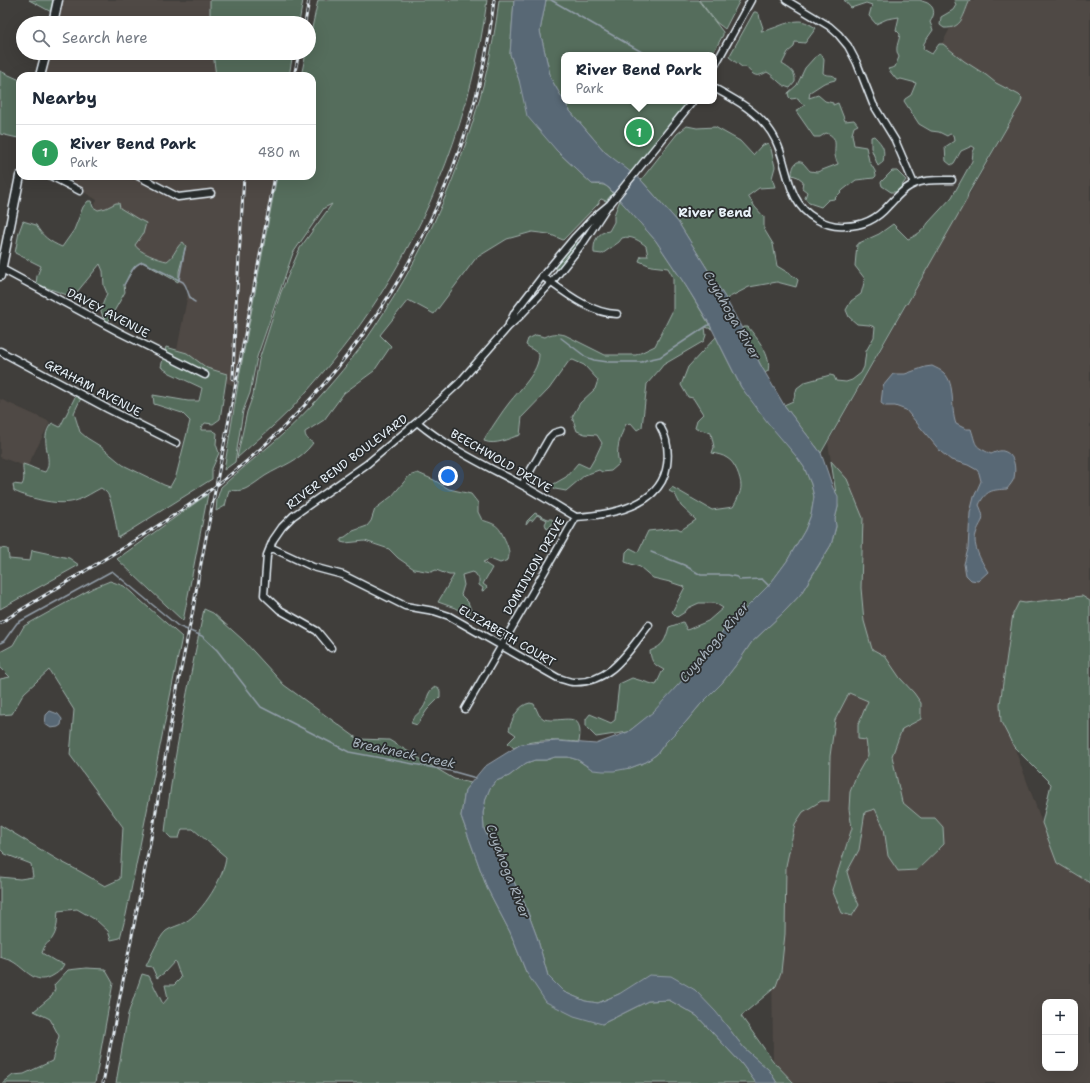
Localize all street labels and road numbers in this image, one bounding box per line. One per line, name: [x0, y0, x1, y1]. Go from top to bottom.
street label: DAVEY AVENUE: [64, 285, 152, 341]
street label: GRAHAM AVENUE: [42, 356, 144, 420]
street label: RIVER BEND BOULEVARD: [283, 411, 411, 513]
street label: BEECHWOLD DRIVE: [448, 426, 554, 496]
street label: DOMINION DRIVE: [500, 514, 568, 618]
street label: ELIZABETH COURT: [455, 602, 559, 671]

